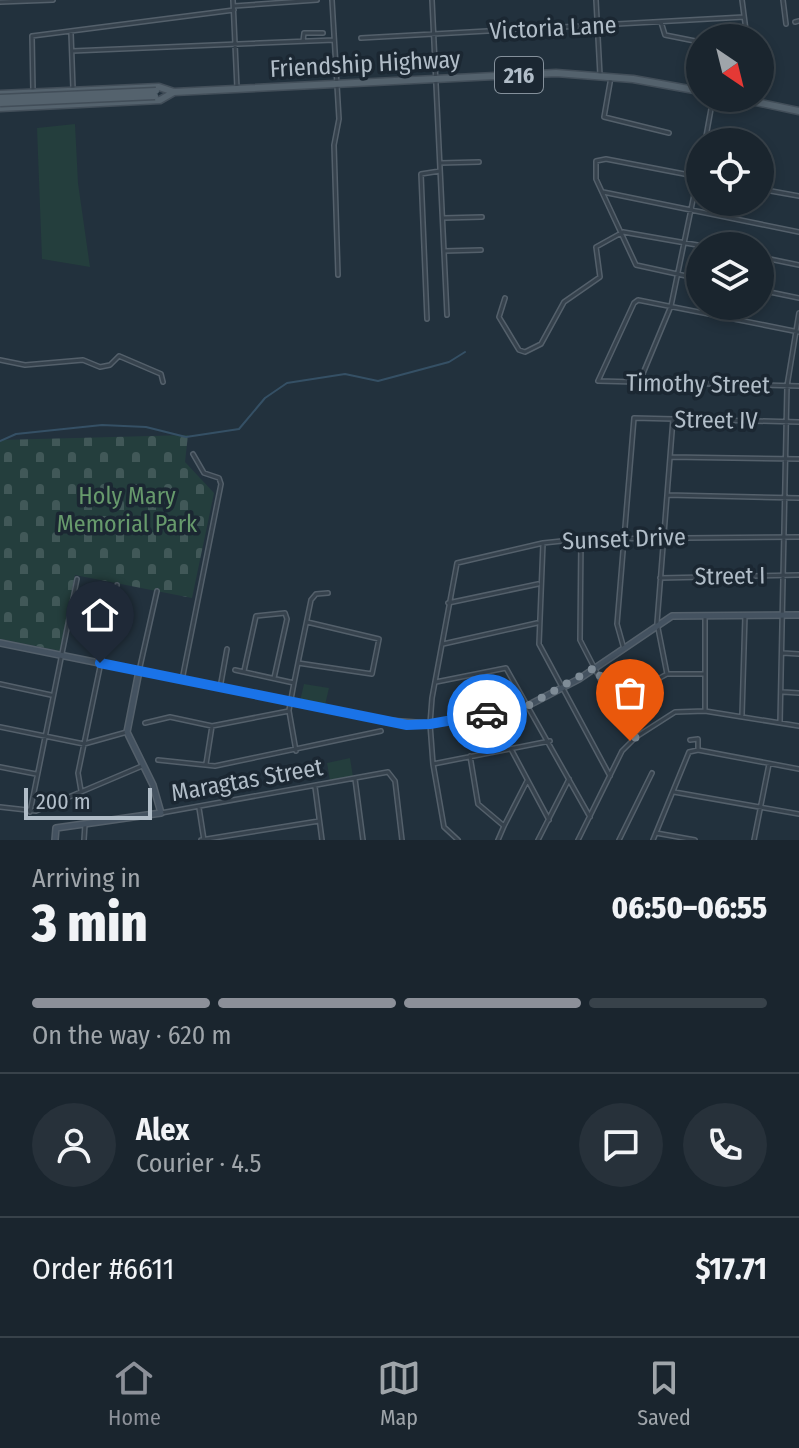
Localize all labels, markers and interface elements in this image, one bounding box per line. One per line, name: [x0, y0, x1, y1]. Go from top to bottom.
street label: Victoria Lane: [489, 11, 617, 45]
north arrow: [686, 24, 774, 112]
map controls: [686, 24, 774, 320]
street label: Friendship Highway: [269, 45, 461, 83]
road number: 216: [495, 57, 543, 93]
button: locate: [686, 128, 774, 216]
button: layers: [686, 232, 774, 320]
street label: Timothy Street: [626, 369, 770, 399]
street label: Street IV: [674, 405, 759, 435]
park label: Holy Mary Memorial Park: [57, 482, 198, 538]
street label: Sunset Drive: [562, 523, 686, 555]
street label: Street I: [694, 561, 766, 591]
pin: [66, 581, 134, 663]
icon: home: [78, 593, 122, 637]
pin: [596, 659, 664, 741]
icon: bag: [608, 671, 652, 715]
courier: [447, 674, 527, 754]
icon: car: [465, 692, 509, 736]
street label: Maragtas Street: [169, 753, 325, 807]
scale bar: [24, 784, 152, 820]
text: 200 m: [36, 788, 91, 815]
text: Arriving in: [32, 863, 141, 894]
text: 06:50–06:55: [612, 890, 767, 926]
text: 3 min: [32, 892, 148, 955]
text: On the way · 620 m: [32, 1020, 231, 1051]
button: person: [32, 1103, 116, 1187]
button: chat: [579, 1103, 663, 1187]
button: phone: [683, 1103, 767, 1187]
text: Alex: [136, 1112, 189, 1148]
text: Courier · 4.5: [136, 1148, 262, 1179]
text: Order #6611: [32, 1251, 174, 1287]
text: $17.71: [696, 1251, 767, 1287]
tab: Home: [108, 1356, 161, 1431]
tab: Map: [377, 1356, 421, 1431]
tab: Saved: [637, 1356, 691, 1431]

